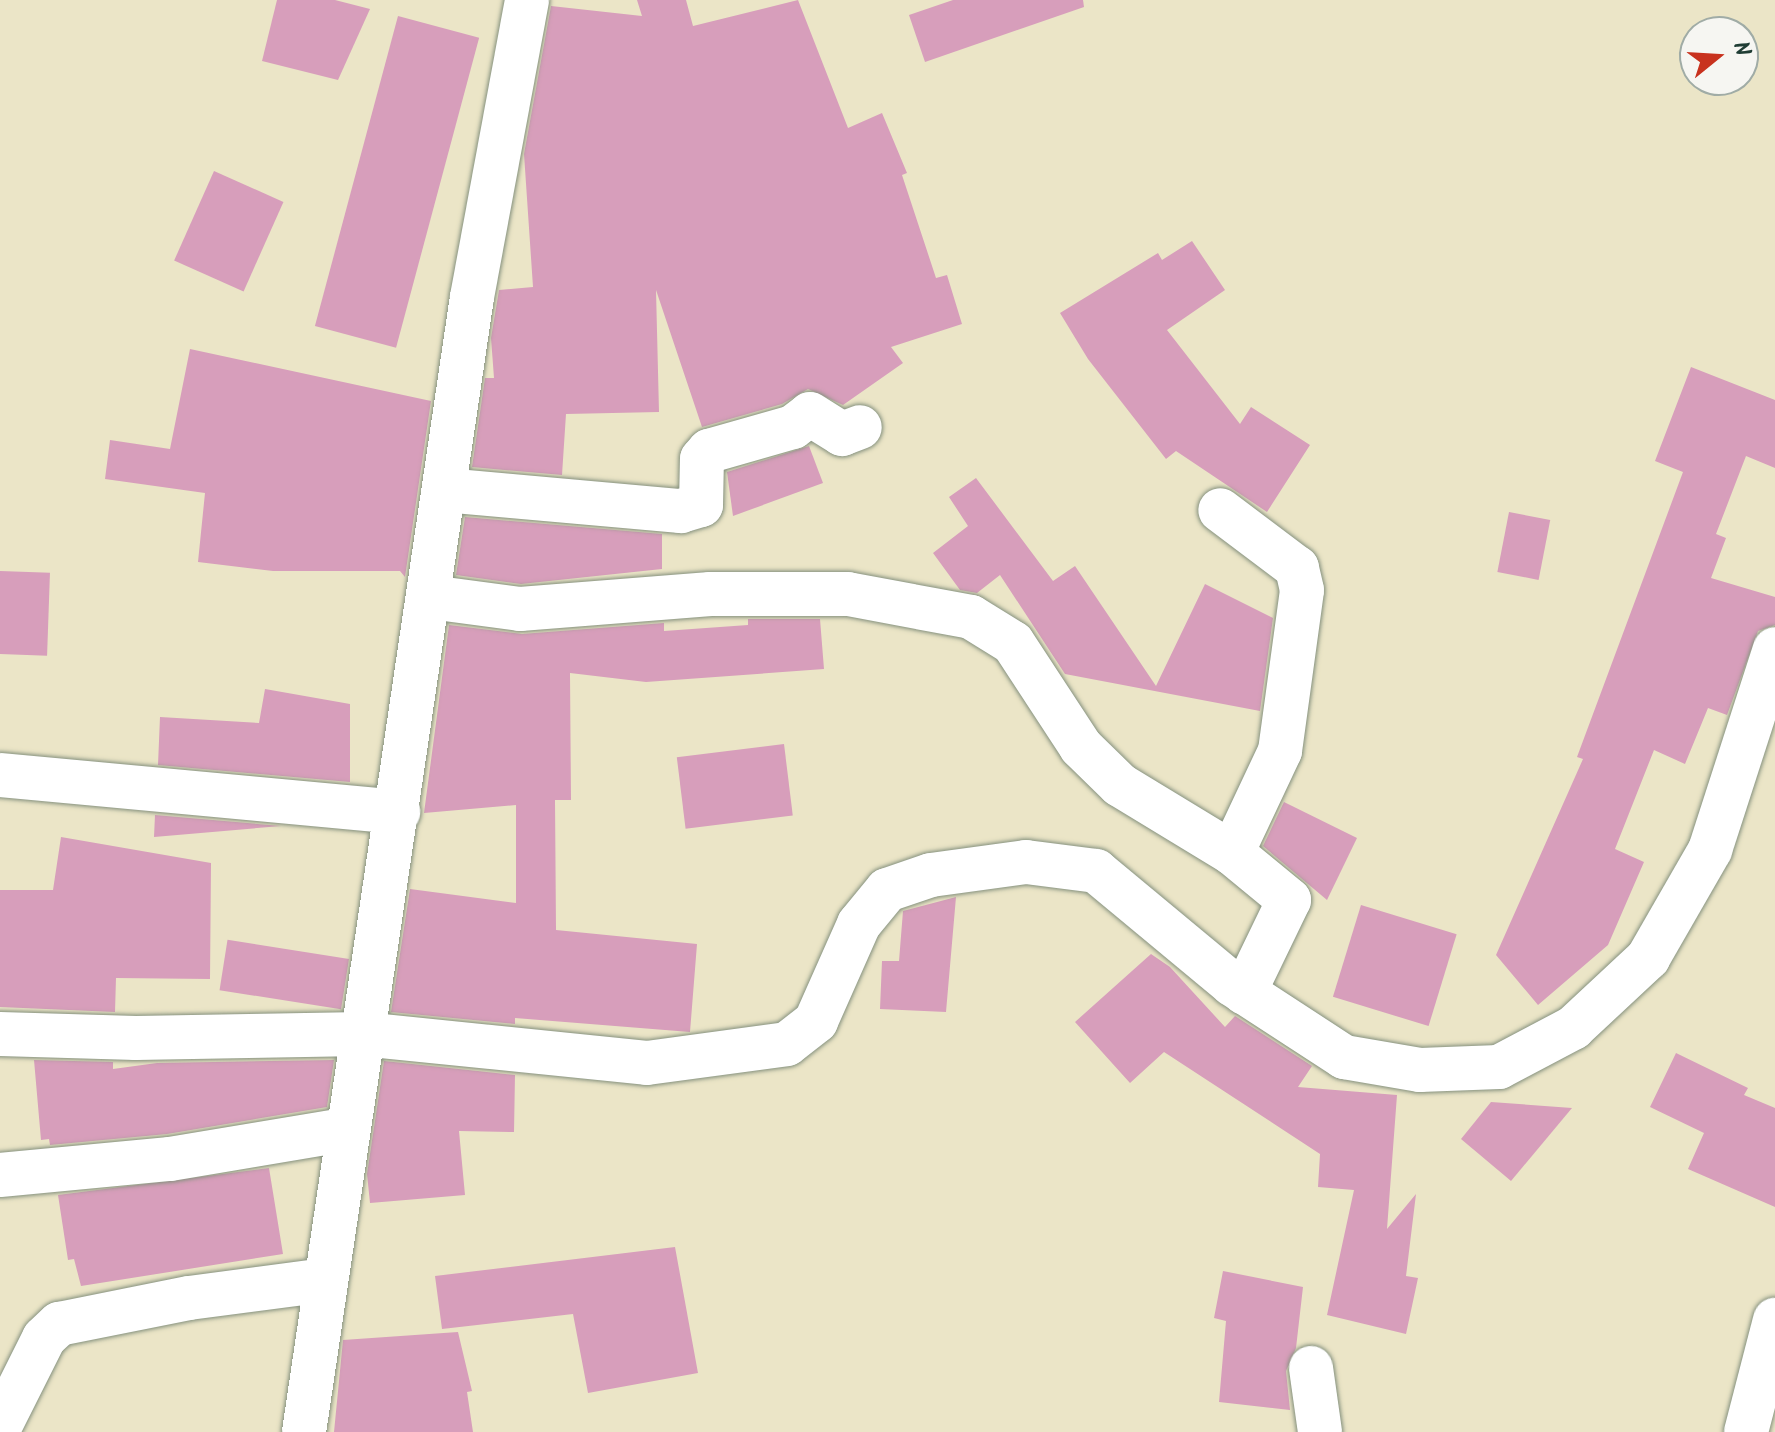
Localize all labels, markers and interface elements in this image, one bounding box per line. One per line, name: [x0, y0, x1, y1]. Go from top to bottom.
north arrow: [1679, 16, 1759, 96]
text: N: [1722, 37, 1759, 61]

